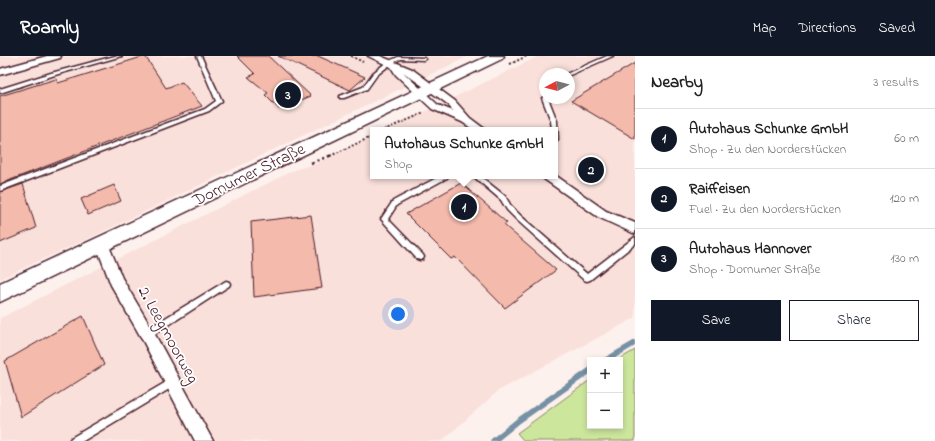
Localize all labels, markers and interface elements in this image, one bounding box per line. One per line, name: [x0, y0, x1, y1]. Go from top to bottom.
text: Roamly: [20, 15, 79, 42]
text: Map: [753, 18, 776, 39]
text: Directions: [798, 18, 856, 39]
text: Saved: [878, 18, 915, 39]
north arrow: [539, 68, 575, 104]
text: Nearby: [651, 70, 703, 95]
text: 3 results: [873, 73, 919, 92]
pin: 3: [275, 80, 301, 110]
text: Autohaus Schunke GmbH: [689, 118, 848, 140]
popup: [370, 127, 558, 179]
text: 1: [662, 129, 666, 148]
text: 60 m: [894, 129, 919, 148]
text: Autohaus Schunke GmbH: [384, 133, 544, 155]
street label: Dornumer Straße: [188, 137, 310, 214]
text: Shop · Zu den Norderstücken: [689, 140, 846, 159]
text: Shop: [384, 155, 413, 174]
pin: 2: [578, 155, 604, 185]
text: Raiffeisen: [689, 178, 750, 200]
text: 2: [661, 189, 667, 208]
text: 120 m: [889, 189, 919, 208]
pin: 1: [451, 192, 477, 222]
text: Fuel · Zu den Norderstücken: [689, 200, 841, 219]
text: Autohaus Hannover: [689, 238, 811, 260]
text: 3: [661, 249, 667, 268]
text: 130 m: [891, 249, 919, 268]
text: Shop · Dornumer Straße: [689, 260, 820, 279]
street label: 2. Leegmoorweg: [129, 282, 205, 389]
button: Save: [651, 300, 781, 341]
button: Share: [789, 300, 919, 341]
your location: [388, 304, 408, 324]
map controls: [587, 357, 623, 429]
button: +: [587, 357, 623, 393]
button: −: [587, 393, 623, 429]

